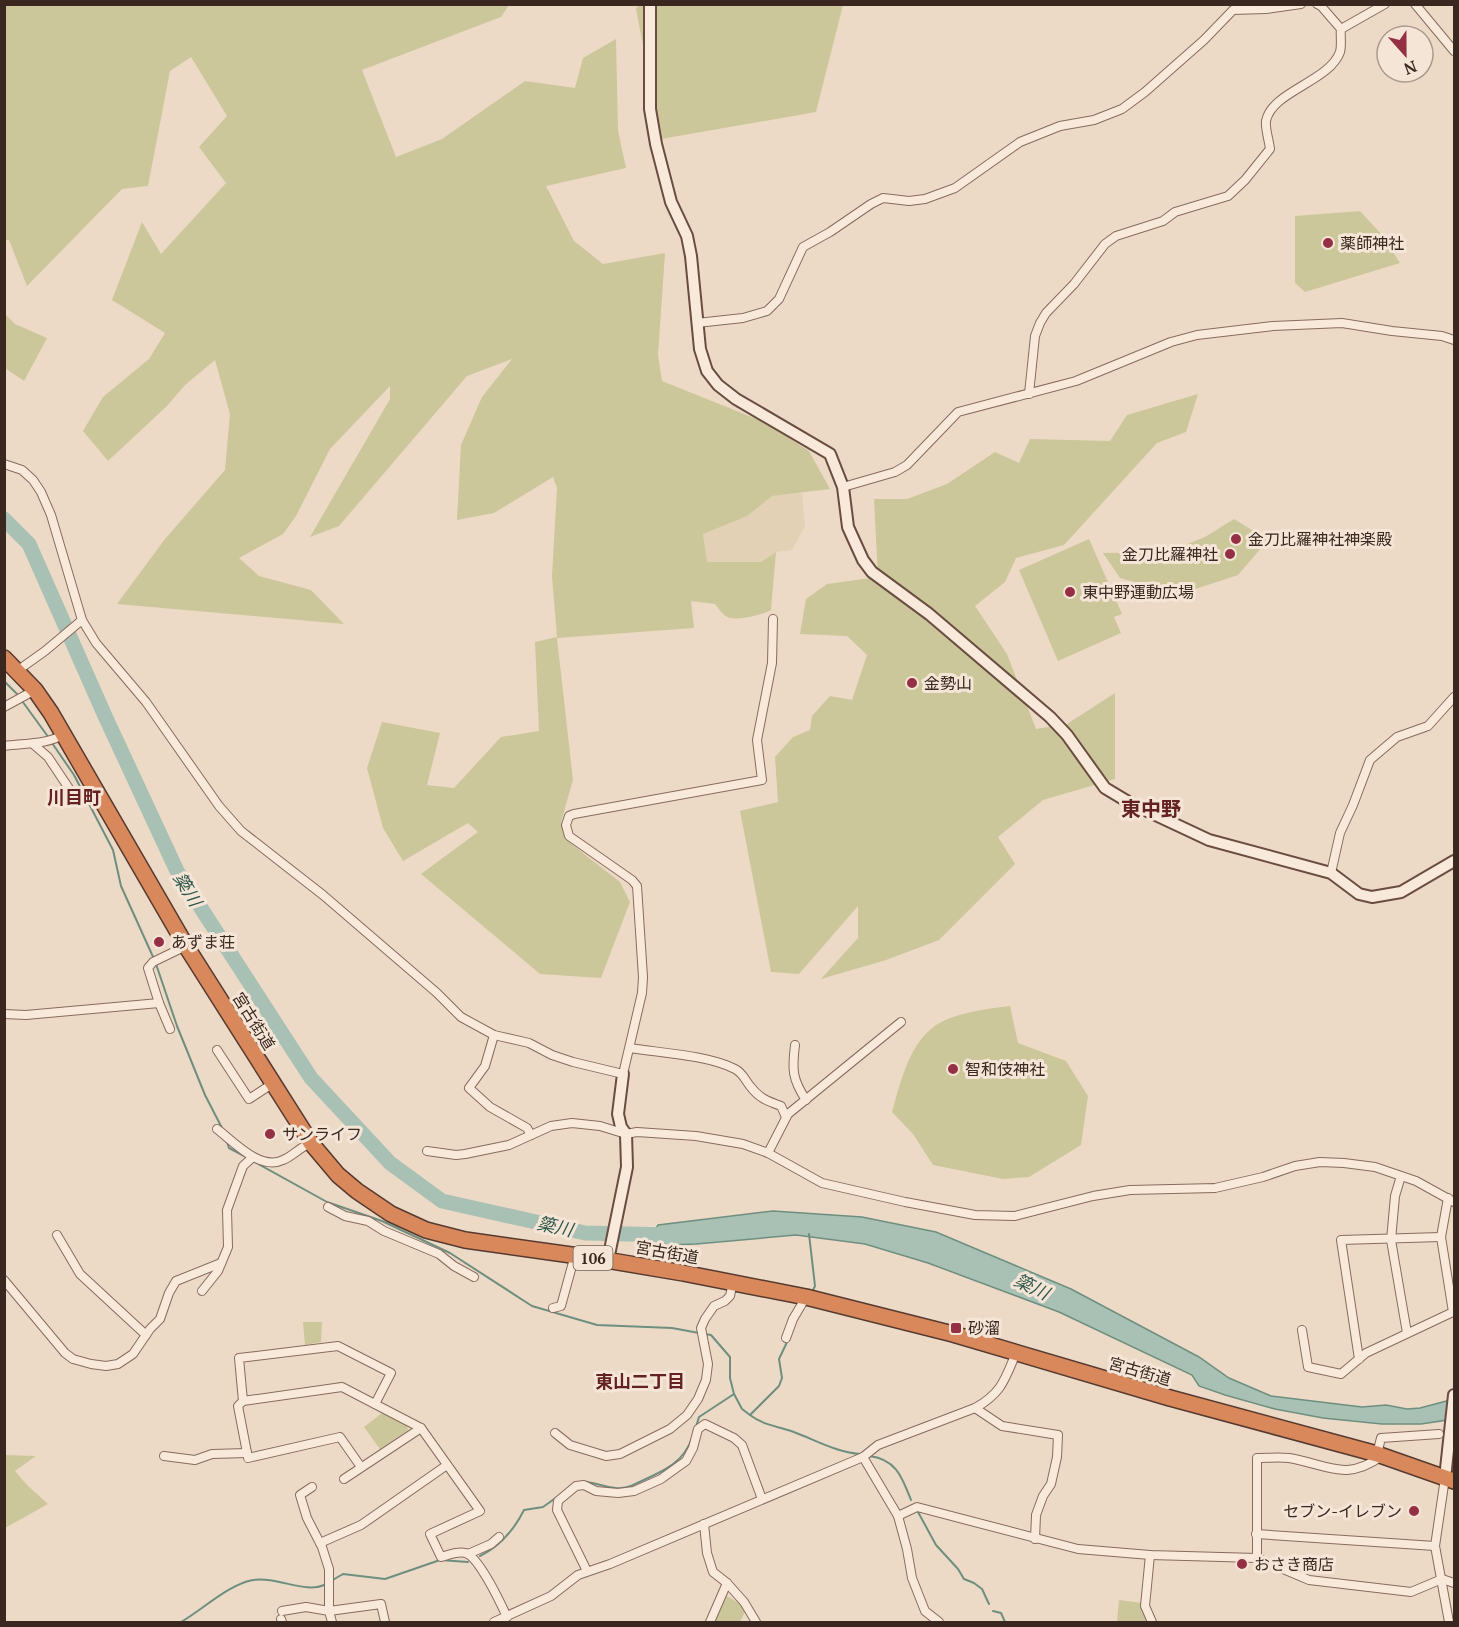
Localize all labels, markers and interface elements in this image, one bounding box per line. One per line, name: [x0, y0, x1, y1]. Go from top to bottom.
north arrow: [1375, 24, 1435, 84]
text: N: [1401, 56, 1420, 80]
place label: 薬師神社: [1340, 232, 1404, 254]
marker: 薬師神社: [1321, 236, 1335, 250]
place label: 金刀比羅神社神楽殿: [1248, 528, 1392, 550]
marker: 金刀比羅神社神楽殿: [1229, 532, 1243, 546]
place label: 金刀比羅神社: [1122, 543, 1218, 565]
marker: 金刀比羅神社: [1223, 547, 1237, 561]
place label: 東中野運動広場: [1082, 581, 1194, 603]
marker: 東中野運動広場: [1063, 585, 1077, 599]
place label: 金勢山: [924, 672, 972, 694]
marker: 金勢山: [905, 676, 919, 690]
district label: 川目町: [47, 785, 101, 809]
district label: 東中野: [1121, 795, 1181, 822]
water label: 簗川: [168, 867, 209, 912]
place label: あずま荘: [171, 931, 235, 953]
marker: あずま荘: [152, 935, 166, 949]
street label: 宮古街道: [228, 988, 280, 1054]
place label: 智和伎神社: [965, 1058, 1045, 1080]
marker: 智和伎神社: [946, 1062, 960, 1076]
place label: サンライフ: [282, 1123, 362, 1145]
marker: サンライフ: [263, 1127, 277, 1141]
water label: 簗川: [535, 1211, 577, 1242]
street label: 宮古街道: [634, 1236, 700, 1268]
road number: 106: [574, 1246, 612, 1270]
water label: 簗川: [1011, 1267, 1055, 1306]
place label: 砂溜: [968, 1317, 1000, 1339]
marker: 砂溜: [949, 1321, 963, 1335]
street label: 宮古街道: [1106, 1352, 1174, 1390]
district label: 東山二丁目: [595, 1369, 685, 1393]
place label: セブン-イレブン: [1283, 1500, 1402, 1522]
marker: セブン-イレブン: [1407, 1504, 1421, 1518]
place label: おさき商店: [1254, 1553, 1334, 1575]
marker: おさき商店: [1235, 1557, 1249, 1571]

